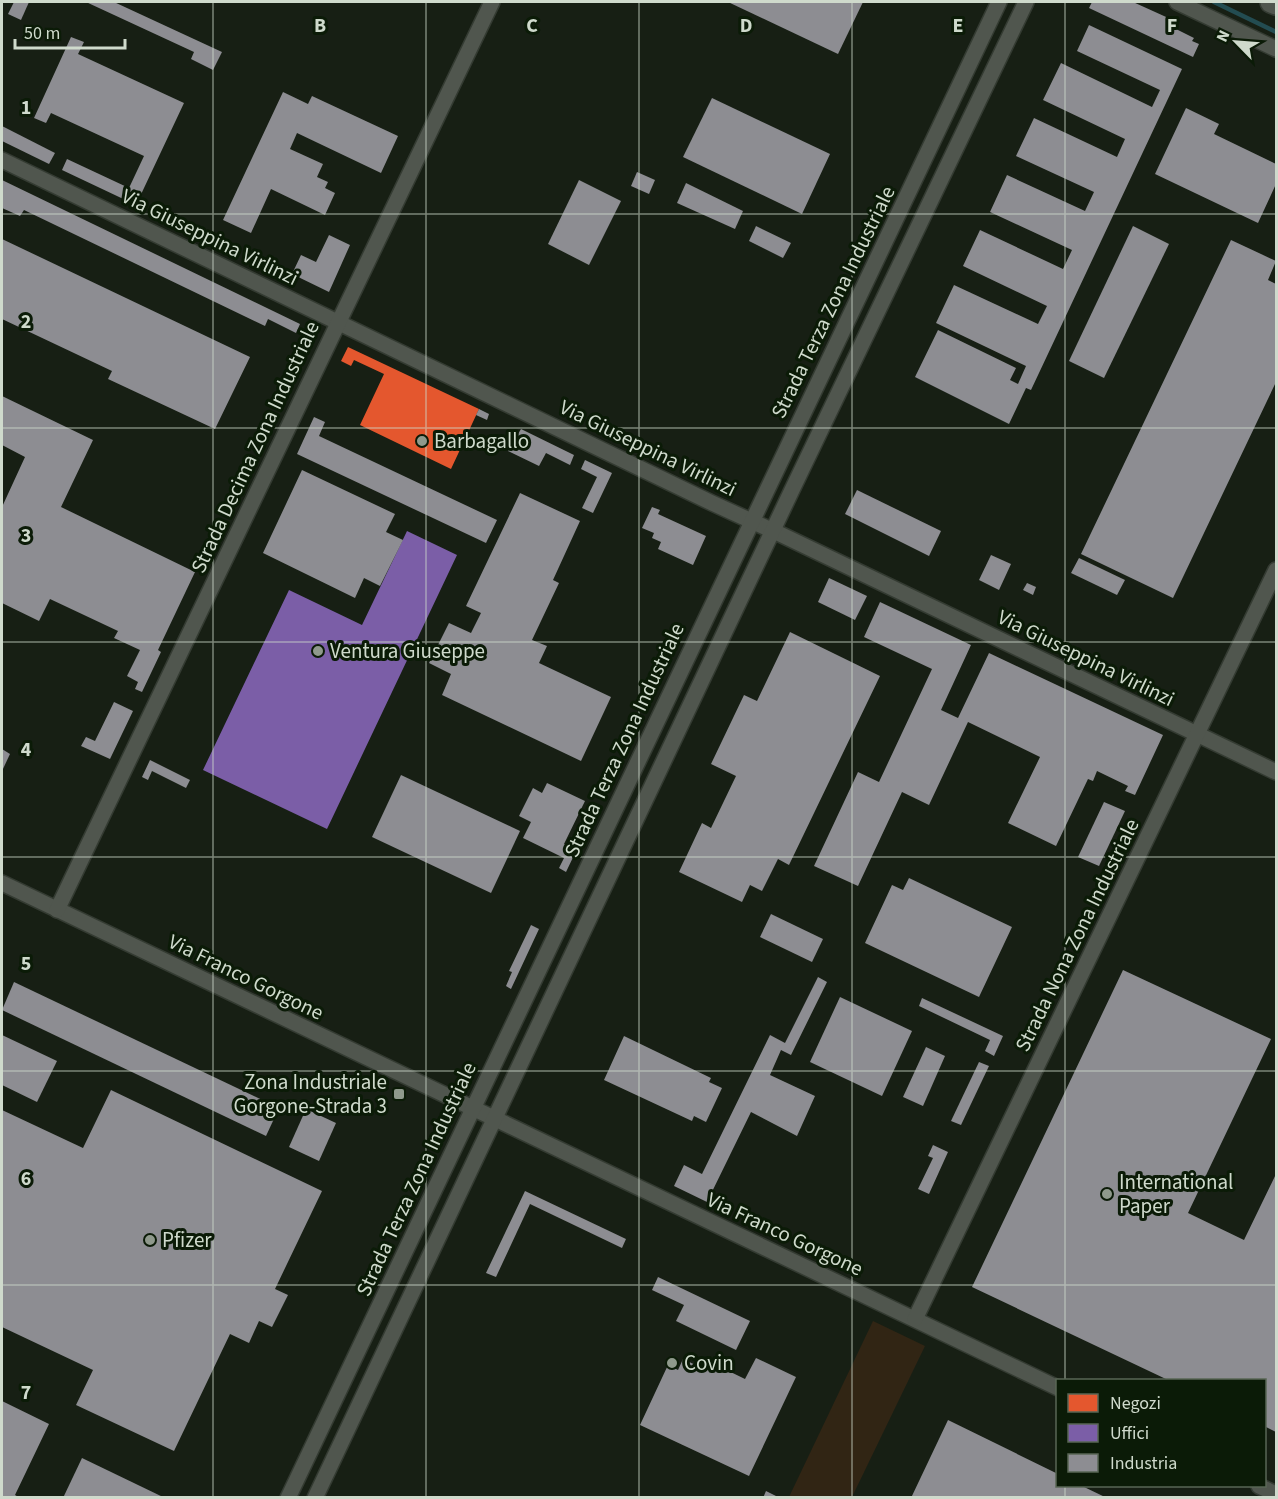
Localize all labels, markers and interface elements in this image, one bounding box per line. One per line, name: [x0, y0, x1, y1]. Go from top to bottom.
scale bar: [15, 12, 124, 50]
text: B: [314, 12, 326, 40]
text: C: [526, 12, 538, 40]
text: D: [740, 12, 752, 40]
text: E: [953, 12, 963, 40]
text: F: [1167, 12, 1177, 40]
north arrow: [1206, 12, 1266, 72]
text: 50 m: [24, 21, 60, 46]
text: N: [1211, 27, 1236, 46]
text: 1: [21, 94, 31, 122]
street label: Via Giuseppina Virlinzi: [116, 181, 304, 293]
street label: Strada Terza Zona Industriale: [764, 181, 902, 423]
text: 2: [21, 308, 31, 336]
street label: Strada Decima Zona Industriale: [183, 316, 327, 578]
street label: Via Giuseppina Virlinzi: [554, 392, 742, 504]
place label: Barbagallo: [434, 426, 529, 456]
marker: Barbagallo: [415, 434, 429, 448]
text: 3: [21, 522, 31, 550]
street label: Via Giuseppina Virlinzi: [992, 602, 1180, 714]
street label: Strada Terza Zona Industriale: [556, 618, 692, 862]
place label: Ventura Giuseppe: [330, 636, 485, 666]
marker: Ventura Giuseppe: [311, 644, 325, 658]
text: 4: [21, 736, 32, 764]
street label: Strada Nona Zona Industriale: [1007, 813, 1147, 1057]
street label: Via Franco Gorgone: [163, 926, 329, 1028]
text: 5: [21, 950, 31, 978]
street label: Strada Terza Zona Industriale: [348, 1057, 484, 1301]
place label: Zona Industriale Gorgone-Strada 3: [234, 1067, 387, 1121]
marker: Zona Industriale Gorgone-Strada 3: [392, 1087, 406, 1101]
text: 6: [21, 1165, 31, 1193]
place label: International Paper: [1119, 1167, 1233, 1221]
street label: Via Franco Gorgone: [702, 1185, 868, 1283]
marker: International Paper: [1100, 1187, 1114, 1201]
place label: Pfizer: [162, 1225, 212, 1255]
marker: Pfizer: [143, 1233, 157, 1247]
place label: Covin: [684, 1348, 734, 1378]
marker: Covin: [665, 1356, 679, 1370]
text: 7: [21, 1379, 31, 1407]
legend: [1056, 1379, 1266, 1487]
text: Negozi: [1110, 1391, 1161, 1416]
text: Uffici: [1110, 1421, 1149, 1446]
text: Industria: [1110, 1451, 1177, 1476]

